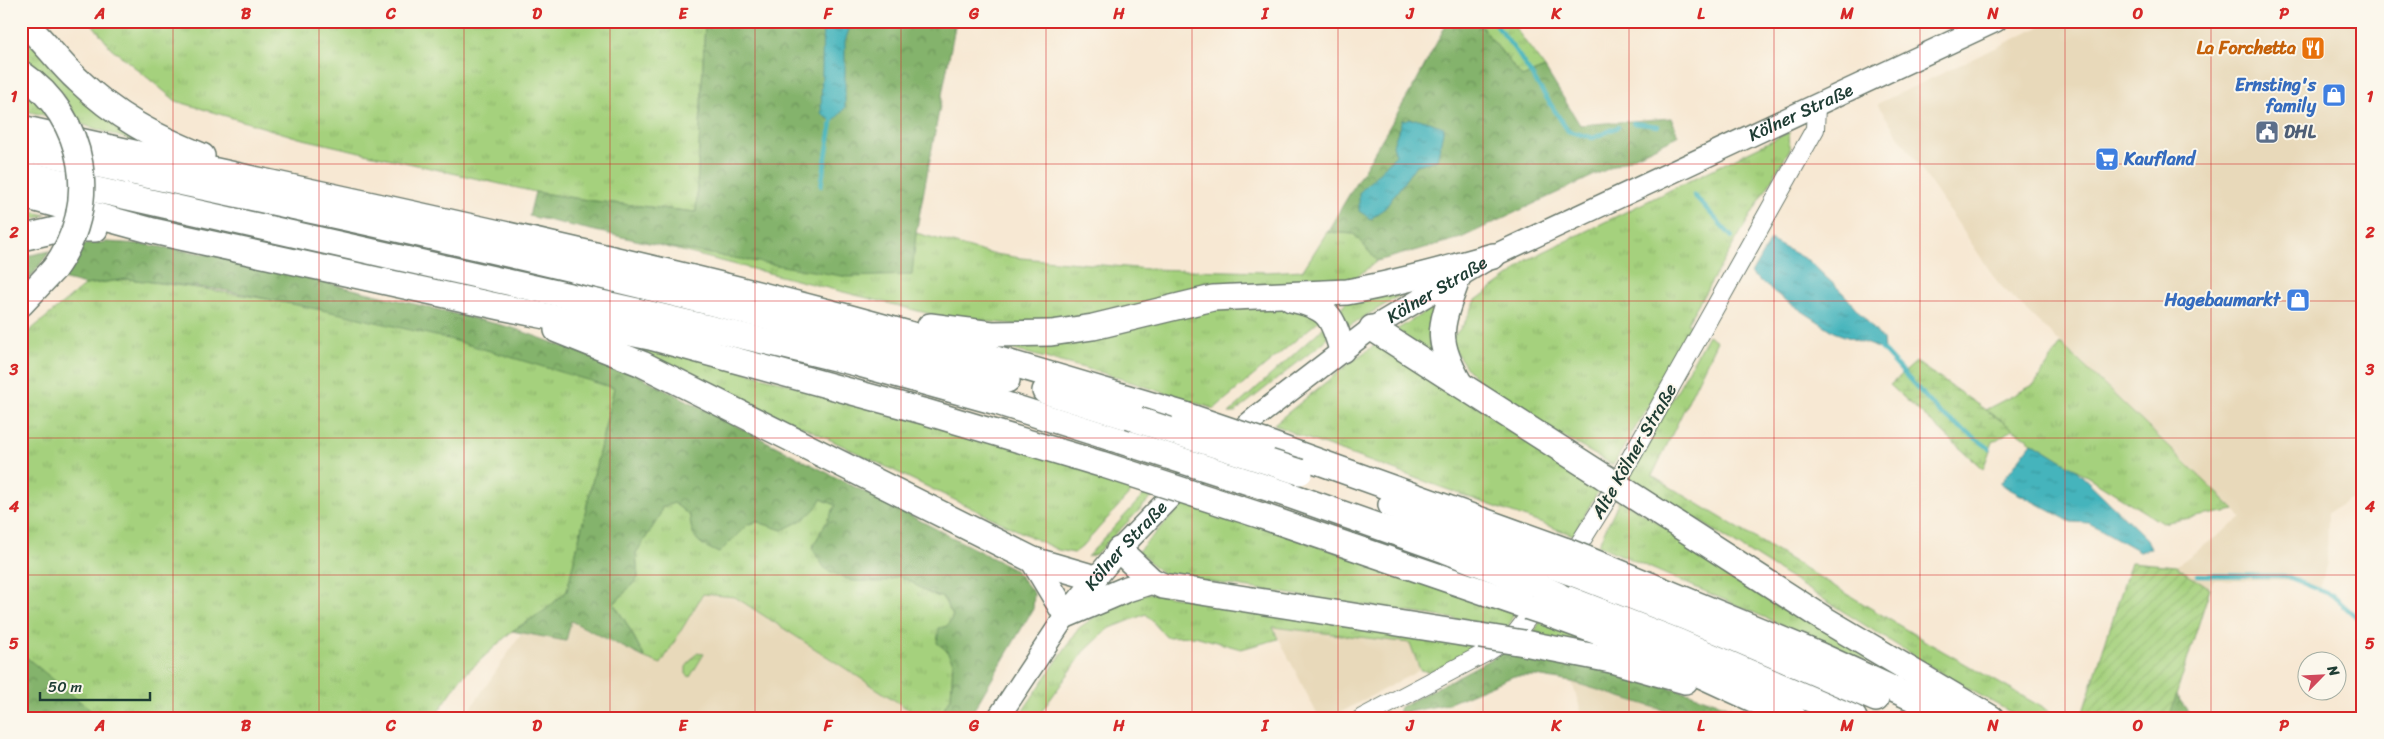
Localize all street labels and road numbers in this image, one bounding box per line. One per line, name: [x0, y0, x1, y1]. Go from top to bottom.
street label: Kölner Straße: [1743, 74, 1859, 151]
street label: Kölner Straße: [1380, 247, 1494, 332]
street label: Alte Kölner Straße: [1582, 377, 1686, 526]
street label: Kölner Straße: [1076, 493, 1175, 598]

